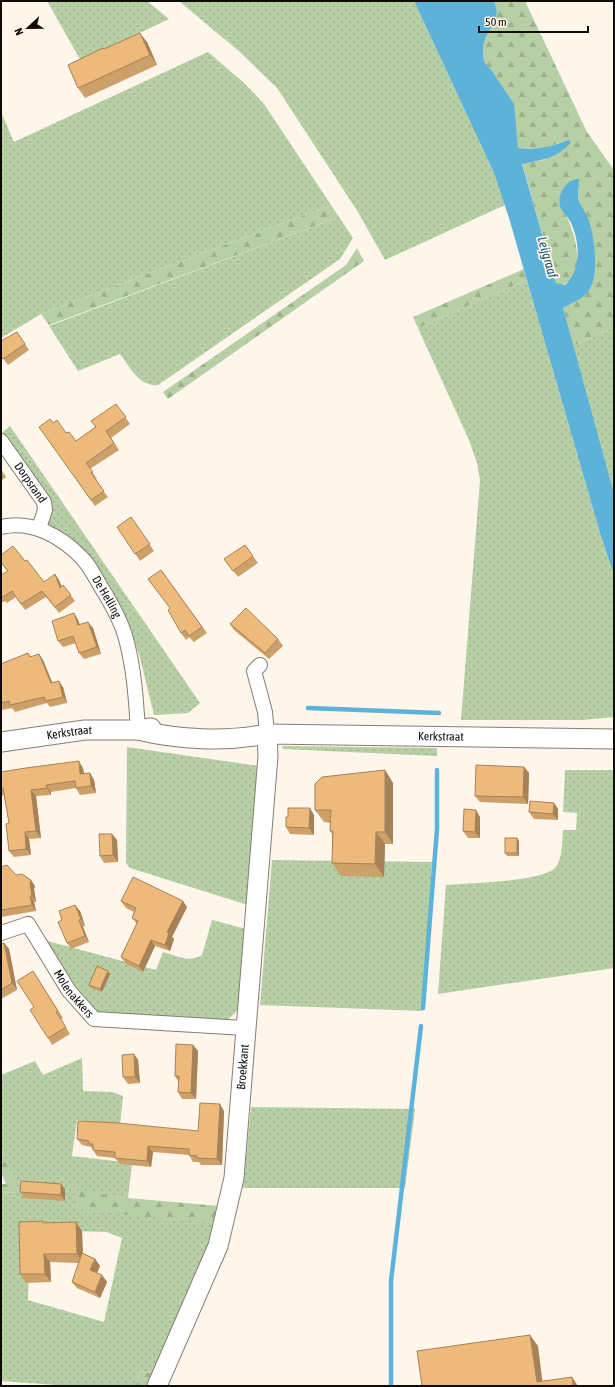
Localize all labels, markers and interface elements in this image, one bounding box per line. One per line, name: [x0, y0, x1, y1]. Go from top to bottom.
north arrow: [8, 8, 48, 48]
scale bar: [479, 8, 588, 34]
text: 50 m: [485, 15, 507, 29]
text: N: [12, 26, 26, 37]
water label: Leijgraaf: [534, 235, 561, 281]
street label: Dorpsrand: [11, 460, 49, 506]
street label: De Helling: [89, 573, 125, 621]
street label: Kerkstraat: [46, 723, 92, 742]
street label: Kerkstraat: [418, 729, 464, 744]
street label: Molenakkers: [51, 967, 97, 1021]
street label: Broekkant: [234, 1043, 252, 1090]

